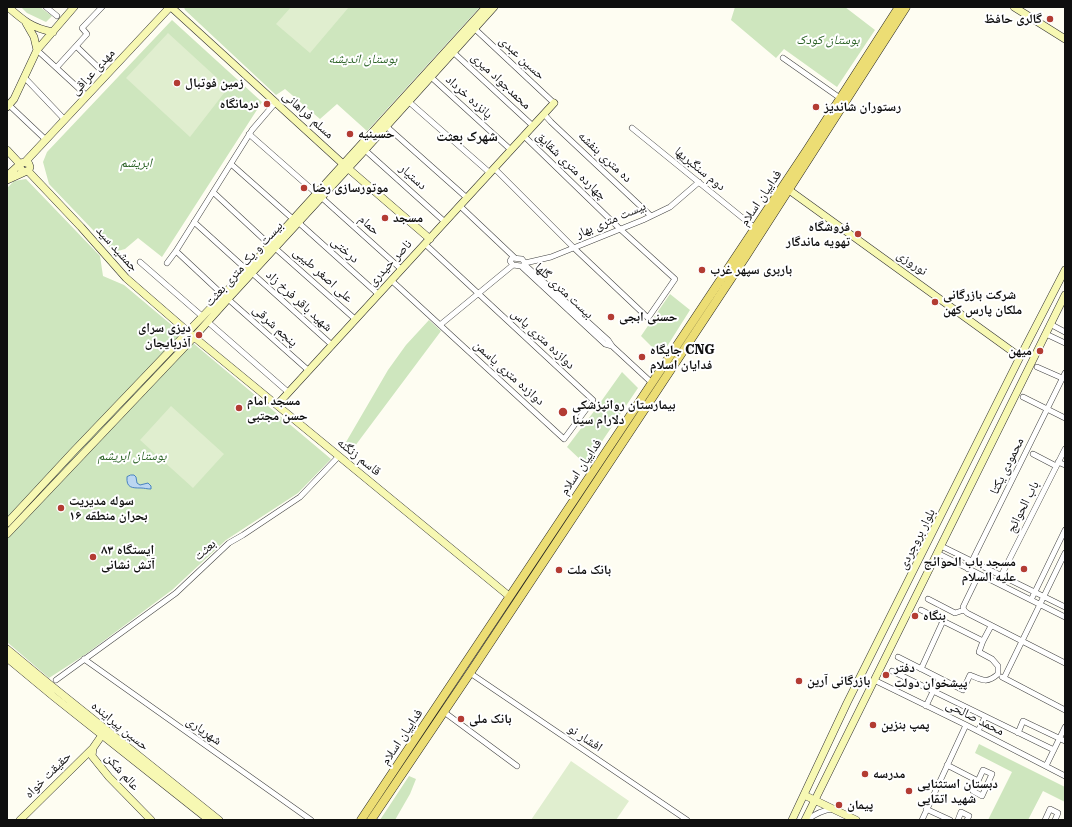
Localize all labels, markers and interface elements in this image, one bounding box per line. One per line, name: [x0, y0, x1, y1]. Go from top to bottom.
place label: گالری حافظ: [984, 11, 1042, 27]
marker: گالری حافظ: [1045, 14, 1055, 24]
park label: بوستان کودک: [796, 32, 860, 48]
street label: حسین عبدی: [496, 33, 548, 83]
street label: مهدی عراقی: [68, 46, 118, 98]
street label: محمدجواد میری: [468, 49, 534, 113]
park label: بوستان اندیشه: [329, 51, 397, 67]
street label: پانزده خرداد: [442, 72, 496, 122]
place label: زمین فوتبال: [185, 75, 244, 91]
marker: زمین فوتبال: [172, 78, 182, 88]
street label: مسلم فراهانی: [279, 88, 337, 142]
place label: درمانگاه: [220, 96, 259, 112]
marker: درمانگاه: [262, 99, 272, 109]
place label: رستوران شاندیز: [824, 99, 901, 115]
marker: رستوران شاندیز: [811, 102, 821, 112]
place label: حسینیه: [358, 126, 395, 142]
street label: چهارده متری شقایق: [532, 128, 610, 204]
street label: ده متری بنفشه: [575, 128, 635, 186]
marker: حسینیه: [345, 129, 355, 139]
district label: شهرک بعثت: [436, 129, 498, 145]
street label: دوم سنگبریها: [671, 144, 729, 194]
park label: ابریشم: [120, 155, 152, 171]
street label: دستیار: [396, 161, 430, 193]
street label: فداییان اسلام: [737, 167, 785, 229]
place label: موتورسازی رضا: [312, 180, 388, 196]
marker: موتورسازی رضا: [299, 183, 309, 193]
street label: بیست متری بهار: [574, 198, 648, 242]
place label: مسجد: [393, 210, 423, 226]
street label: حمام: [355, 211, 383, 239]
marker: مسجد: [380, 213, 390, 223]
street label: بیست و یک متری بعثت: [202, 218, 286, 310]
place label: فروشگاه تهویه ماندگار: [786, 219, 850, 250]
street label: جمشید سید: [93, 223, 141, 275]
marker: فروشگاه تهویه ماندگار: [853, 229, 863, 239]
street label: درختی: [328, 233, 362, 267]
street label: ناصر حیدری: [365, 237, 415, 289]
street label: علی اصغر طیبی: [290, 244, 356, 306]
street label: نوروزی: [894, 247, 930, 279]
street label: بیست متری گلها: [531, 260, 597, 322]
place label: باربری سپهر غرب: [710, 262, 792, 278]
marker: باربری سپهر غرب: [697, 265, 707, 275]
street label: شهید باقر فرخ زاد: [262, 267, 336, 335]
place label: شرکت بازرگانی ملکان پارس کهن: [943, 287, 1022, 318]
marker: شرکت بازرگانی ملکان پارس کهن: [930, 297, 940, 307]
street label: پنجم شرقی: [249, 302, 301, 350]
street label: دوازده متری یاس: [508, 305, 578, 373]
place label: حسنی ابجی: [619, 309, 677, 325]
marker: حسنی ابجی: [606, 312, 616, 322]
place label: دیزی سرای آذربایجان: [138, 320, 191, 351]
marker: دیزی سرای آذربایجان: [194, 330, 204, 340]
street label: دوازده متری یاسمن: [470, 337, 548, 409]
place label: جایگاه CNG فدایان اسلام: [650, 342, 714, 373]
place label: میهن: [1008, 343, 1032, 359]
marker: میهن: [1035, 346, 1045, 356]
marker: جایگاه CNG فدایان اسلام: [637, 352, 647, 362]
place label: مسجد امام حسن مجتبی: [247, 393, 308, 424]
place label: بیمارستان روانپزشکی دلارام سینا: [572, 397, 676, 428]
marker: مسجد امام حسن مجتبی: [234, 403, 244, 413]
marker: بیمارستان روانپزشکی دلارام سینا: [557, 406, 569, 418]
street label: قاسم زنگنه: [334, 435, 384, 479]
street label: محمودی یکتا: [987, 435, 1027, 497]
street label: فداییان اسلام: [557, 436, 605, 498]
park label: بوستان ابریشم: [98, 448, 166, 464]
street label: باب الحوائج: [1003, 478, 1043, 536]
place label: سوله مدیریت بحران منطقه ۱۶: [69, 493, 148, 524]
marker: سوله مدیریت بحران منطقه ۱۶: [56, 503, 66, 513]
street label: بلوار بروجردی: [895, 506, 939, 572]
street label: بعثت: [191, 536, 219, 564]
place label: ایستگاه ۸۳ آتش نشانی: [101, 542, 155, 573]
marker: ایستگاه ۸۳ آتش نشانی: [88, 552, 98, 562]
place label: مسجد باب الحوائج علیه السلام: [923, 554, 1016, 585]
place label: بانک ملت: [567, 562, 611, 578]
marker: مسجد باب الحوائج علیه السلام: [1019, 564, 1029, 574]
marker: بانک ملت: [554, 565, 564, 575]
place label: بنگاه: [923, 608, 946, 624]
marker: بنگاه: [910, 611, 920, 621]
place label: دفتر پیشخوان دولت: [894, 660, 967, 691]
marker: دفتر پیشخوان دولت: [881, 670, 891, 680]
place label: بازرگانی آرین: [807, 673, 870, 689]
marker: بازرگانی آرین: [794, 676, 804, 686]
street label: محمد صالحی: [943, 697, 1007, 739]
street label: حسین پیراینده: [88, 698, 152, 754]
street label: فداییان اسلام: [378, 706, 426, 768]
place label: بانک ملی: [469, 711, 511, 727]
street label: شهریاری: [183, 713, 225, 749]
marker: بانک ملی: [456, 714, 466, 724]
place label: پمپ بنزین: [881, 717, 929, 733]
marker: پمپ بنزین: [868, 720, 878, 730]
street label: افشار نو: [565, 721, 605, 755]
street label: حقیقت خواه: [21, 748, 75, 802]
street label: عالم شکن: [101, 750, 143, 794]
place label: مدرسه: [873, 766, 906, 782]
marker: مدرسه: [860, 769, 870, 779]
place label: دبستان استثنایی شهید اتقایی: [917, 776, 998, 807]
marker: دبستان استثنایی شهید اتقایی: [904, 786, 914, 796]
place label: پیمان: [847, 797, 873, 813]
marker: پیمان: [834, 800, 844, 810]

